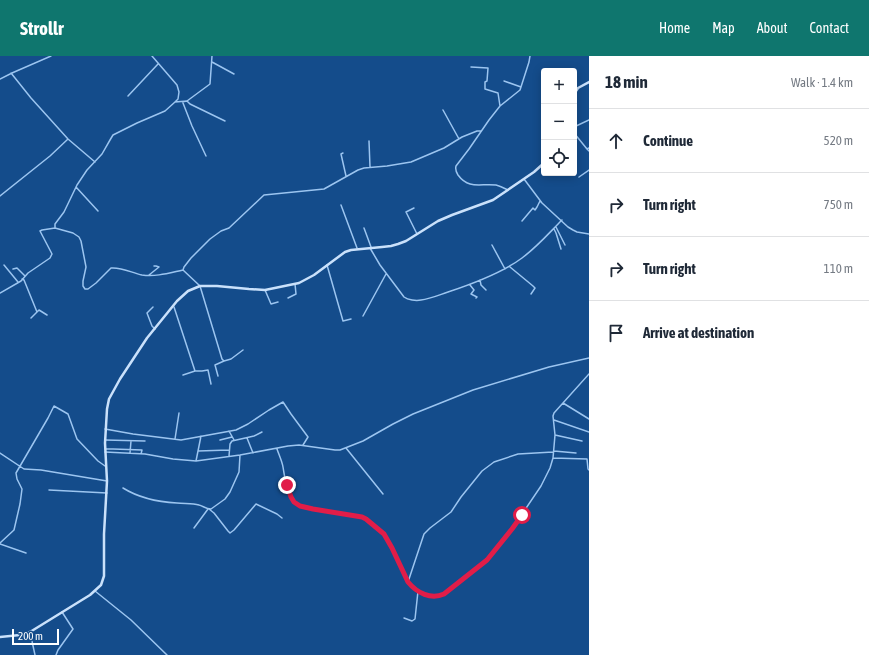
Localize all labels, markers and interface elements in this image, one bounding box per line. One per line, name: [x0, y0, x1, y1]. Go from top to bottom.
text: Strollr: [20, 17, 64, 39]
text: Home: [659, 20, 690, 36]
text: Map: [712, 20, 735, 36]
text: About: [757, 20, 788, 36]
text: Contact: [810, 20, 849, 36]
map controls: [541, 68, 577, 176]
button: +: [541, 68, 577, 104]
text: 18 min: [605, 72, 648, 92]
text: Walk · 1.4 km: [791, 75, 853, 90]
button: −: [541, 104, 577, 140]
icon: ahead: [605, 130, 627, 152]
text: Continue: [643, 132, 693, 149]
text: 520 m: [824, 133, 853, 148]
button: locate: [541, 140, 577, 176]
icon: right: [605, 194, 627, 216]
text: Turn right: [643, 196, 696, 213]
text: 750 m: [824, 197, 853, 212]
icon: right: [605, 258, 627, 280]
text: Turn right: [643, 260, 696, 277]
text: 110 m: [824, 261, 853, 276]
icon: arrive: [605, 322, 627, 344]
text: Arrive at destination: [643, 324, 754, 341]
route end: [278, 476, 296, 494]
route start: [513, 506, 531, 524]
scale bar: [12, 627, 59, 646]
text: 200 m: [18, 630, 43, 642]

